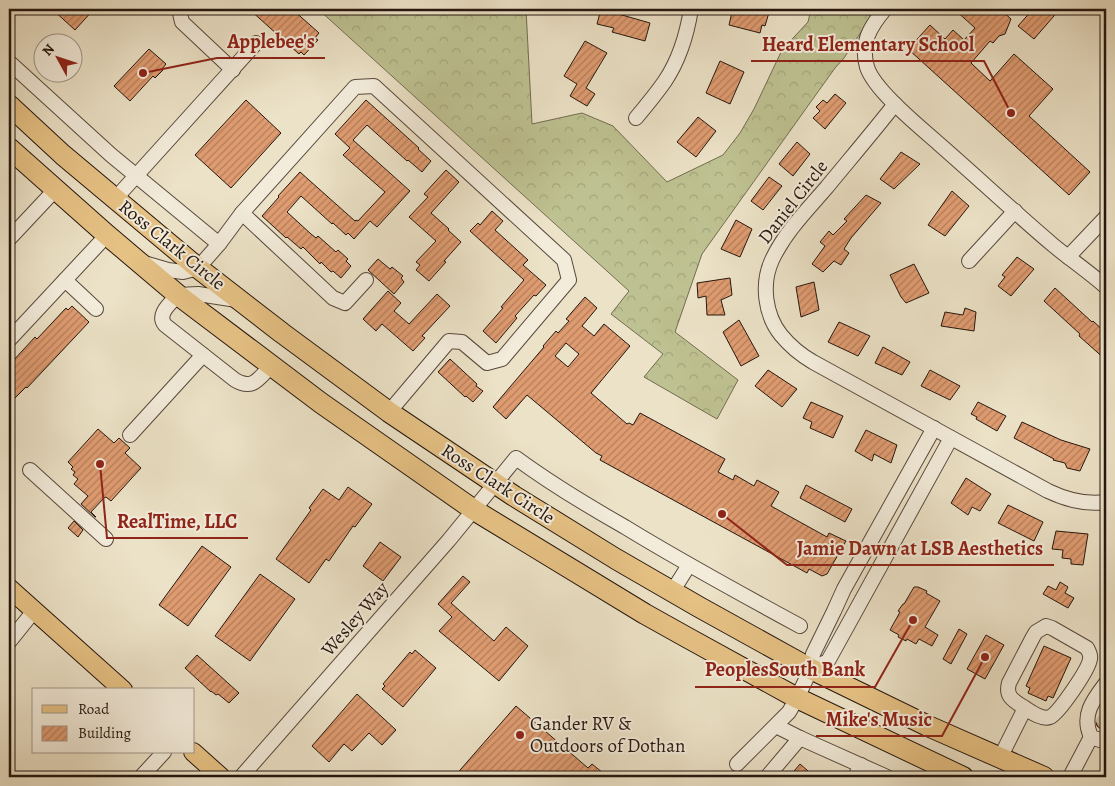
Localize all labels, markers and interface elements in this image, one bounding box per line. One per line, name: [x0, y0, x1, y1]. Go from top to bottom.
callout: Applebee's: [217, 23, 325, 58]
callout: Heard Elementary School: [751, 26, 984, 61]
text: Applebee's: [226, 28, 315, 55]
text: Heard Elementary School: [762, 31, 975, 58]
north arrow: [32, 32, 82, 82]
text: N: [38, 40, 59, 60]
street label: Daniel Circle: [752, 155, 834, 249]
street label: Ross Clark Circle: [113, 194, 231, 296]
street label: Ross Clark Circle: [436, 438, 560, 530]
callout: RealTime, LLC: [107, 503, 248, 538]
text: RealTime, LLC: [117, 508, 237, 535]
callout: Jamie Dawn at LSB Aesthetics: [787, 530, 1054, 565]
text: Jamie Dawn at LSB Aesthetics: [797, 535, 1043, 562]
street label: Wesley Way: [315, 576, 395, 663]
callout: PeoplesSouth Bank: [695, 652, 875, 687]
text: PeoplesSouth Bank: [705, 656, 866, 683]
legend: [32, 688, 195, 754]
text: Road: [78, 699, 110, 719]
callout: Mike's Music: [816, 701, 942, 736]
text: Mike's Music: [826, 706, 932, 733]
place label: Gander RV & Outdoors of Dothan: [530, 711, 686, 759]
text: Building: [78, 723, 131, 743]
marker: Gander RV & Outdoors of Dothan: [514, 729, 526, 741]

